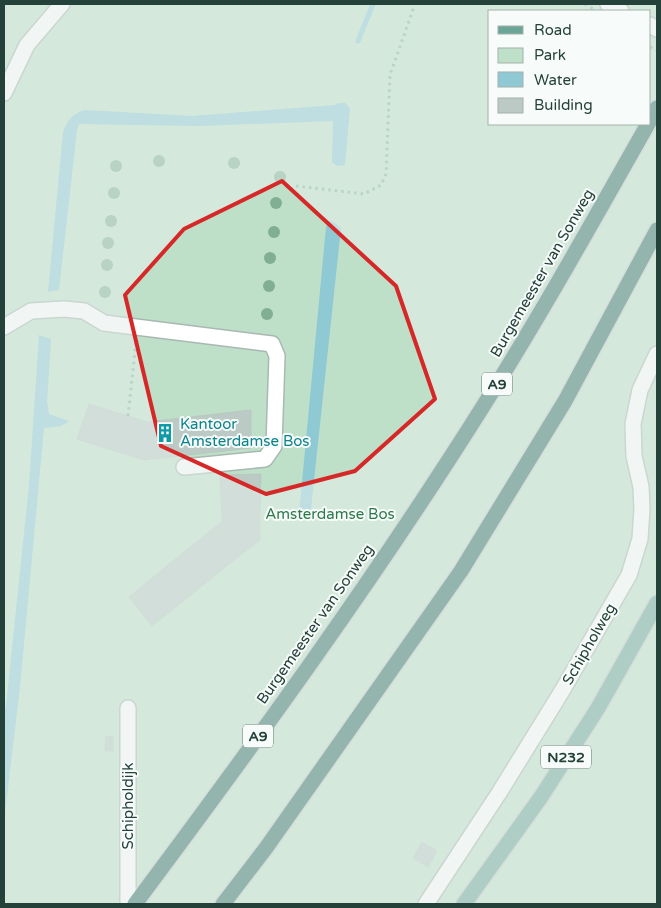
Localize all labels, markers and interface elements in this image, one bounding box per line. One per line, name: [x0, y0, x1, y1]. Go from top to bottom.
legend: [488, 10, 651, 125]
text: Road: [534, 21, 572, 39]
text: Park: [534, 46, 566, 64]
text: Water: [534, 71, 577, 89]
text: Building: [534, 96, 593, 114]
street label: Burgemeester van Sonweg: [486, 186, 598, 360]
road number: A9: [482, 372, 512, 396]
place label: Kantoor Amsterdamse Bos: [180, 415, 310, 450]
building icon: Kantoor Amsterdamse Bos: [154, 422, 176, 444]
park label: Amsterdamse Bos: [265, 505, 395, 523]
street label: Burgemeester van Sonweg: [253, 541, 377, 707]
street label: Schipholweg: [558, 600, 620, 688]
road number: A9: [243, 724, 273, 748]
road number: N232: [541, 746, 591, 769]
street label: Schipholdijk: [119, 763, 137, 849]

